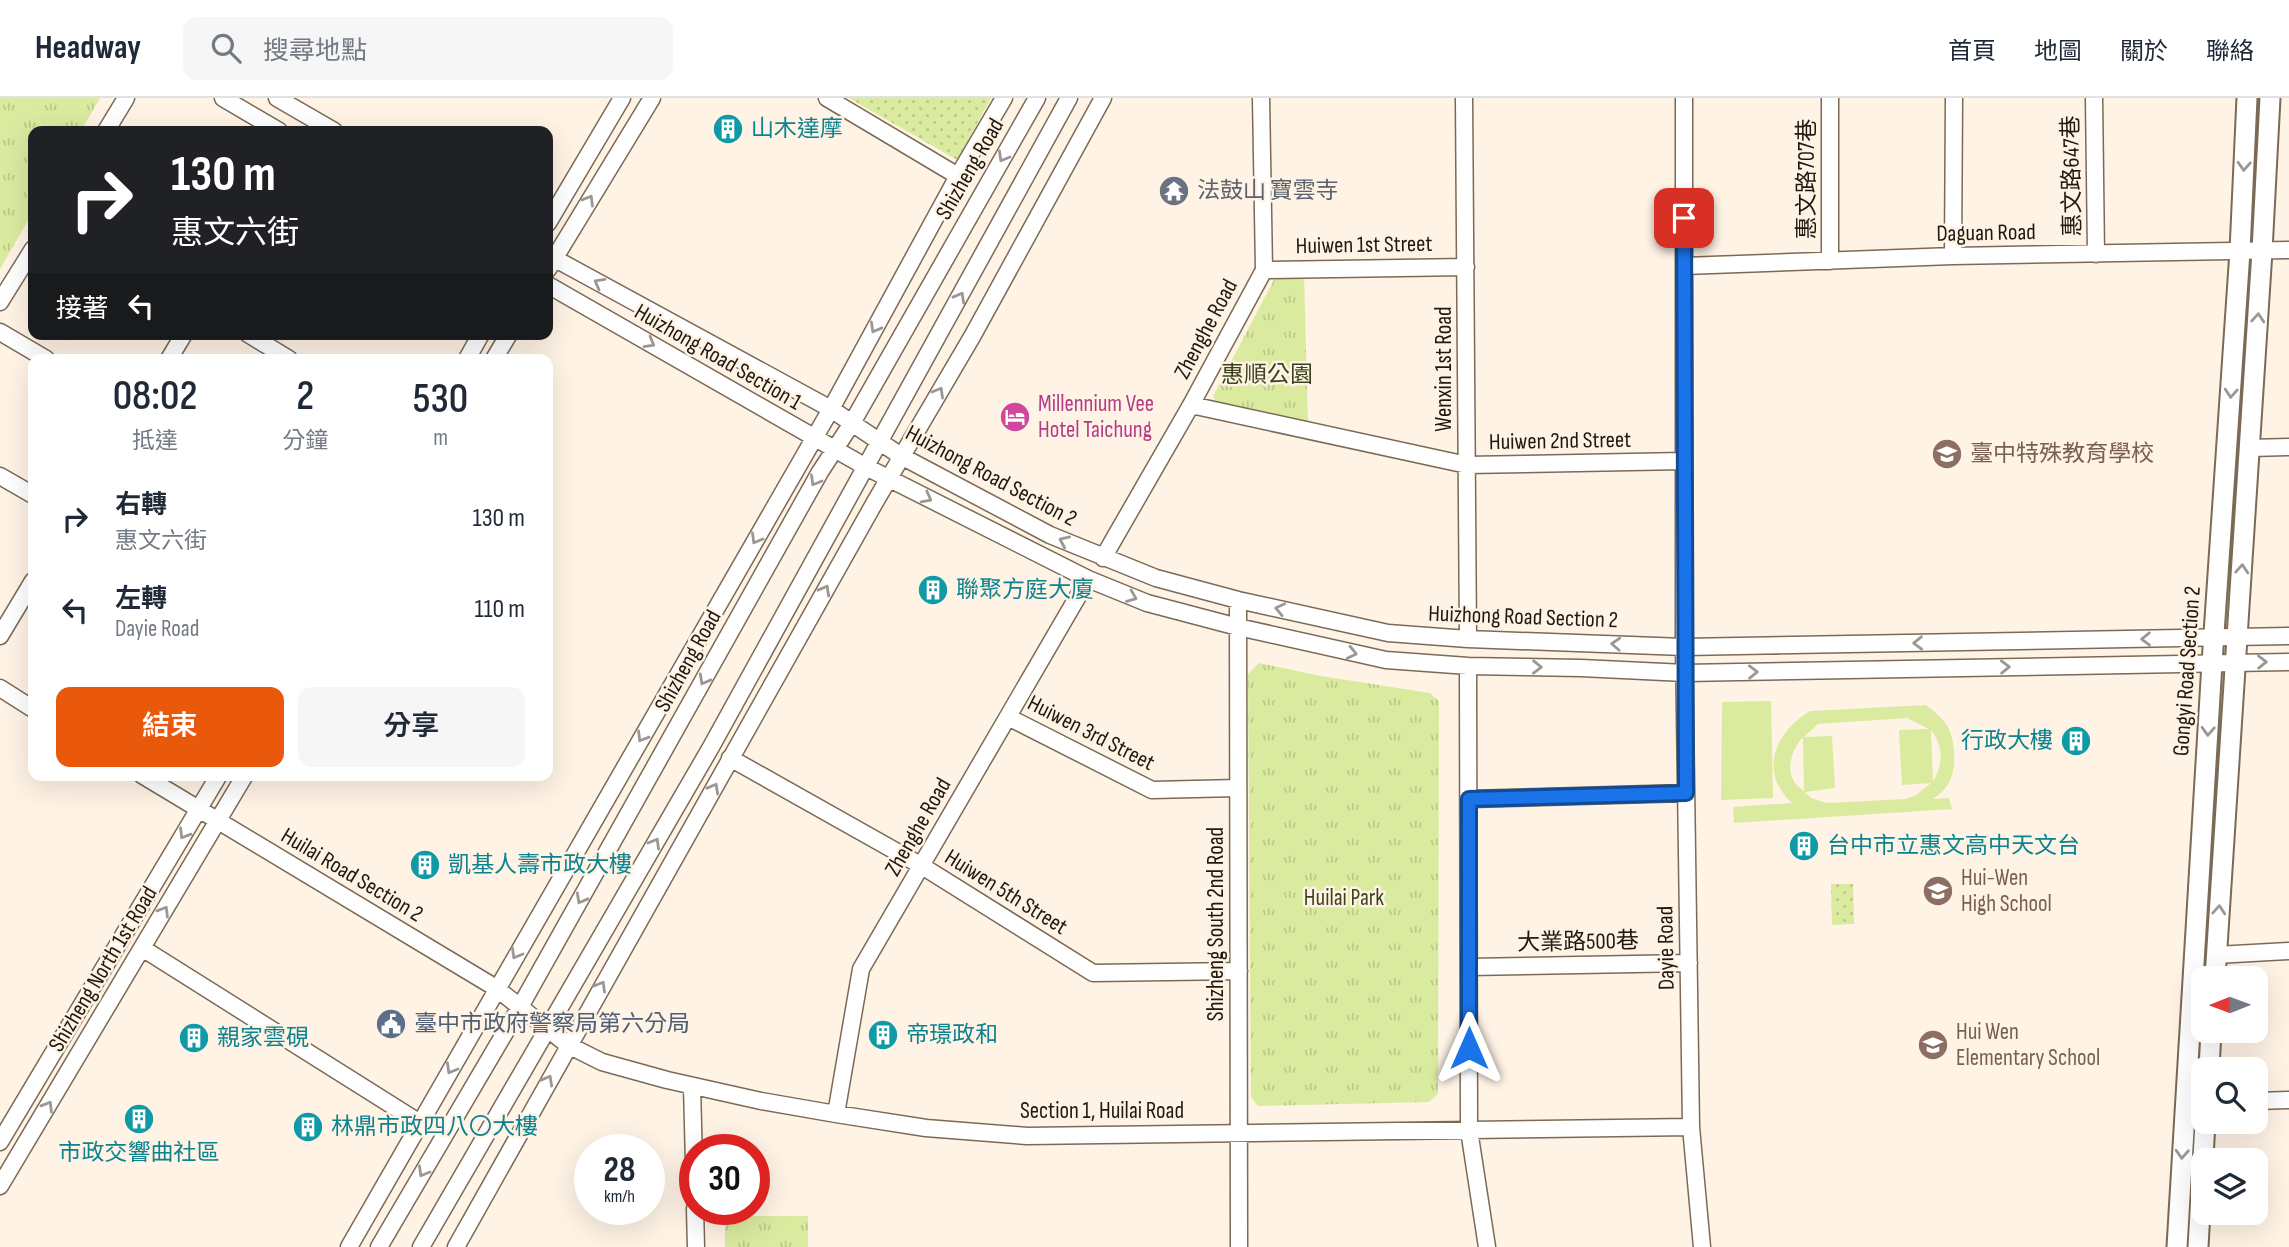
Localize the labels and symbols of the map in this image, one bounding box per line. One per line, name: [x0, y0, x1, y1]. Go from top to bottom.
building icon: 山木達摩: [711, 112, 745, 146]
street label: Shizheng Road: [930, 113, 1010, 225]
place label: 山木達摩: [751, 115, 843, 143]
street label: 惠文路647巷: [2057, 115, 2087, 237]
street label: 惠文路707巷: [1793, 119, 1821, 239]
one-way arrow: [998, 150, 1011, 163]
one-way arrow: [2237, 161, 2252, 172]
temple icon: 法鼓山 寶雲寺: [1157, 174, 1191, 208]
place label: 法鼓山 寶雲寺: [1197, 177, 1339, 205]
pin: [1654, 188, 1714, 248]
one-way arrow: [581, 195, 594, 208]
street label: Daguan Road: [1936, 218, 2036, 248]
street label: Huiwen 1st Street: [1295, 230, 1433, 260]
street label: Zhenghe Road: [1168, 274, 1244, 384]
one-way arrow: [594, 278, 606, 291]
one-way arrow: [952, 292, 965, 304]
street label: Huizhong Road Section 1: [629, 298, 807, 416]
street label: Wenxin 1st Road: [1430, 306, 1458, 432]
one-way arrow: [2250, 312, 2265, 323]
one-way arrow: [870, 321, 883, 334]
one-way arrow: [642, 335, 655, 348]
park label: 惠順公園: [1221, 361, 1313, 389]
one-way arrow: [931, 387, 944, 400]
one-way arrow: [2223, 388, 2238, 399]
place label: Millennium Vee Hotel Taichung: [1038, 390, 1154, 444]
hotel icon: Millennium Vee Hotel Taichung: [998, 400, 1032, 434]
street label: Huizhong Road Section 2: [901, 419, 1081, 533]
street label: Huiwen 2nd Street: [1489, 426, 1631, 456]
school or university icon: 臺中特殊教育學校: [1930, 437, 1964, 471]
place label: 臺中特殊教育學校: [1970, 440, 2154, 468]
one-way arrow: [810, 474, 823, 486]
one-way arrow: [920, 490, 932, 504]
one-way arrow: [751, 532, 764, 545]
one-way arrow: [1059, 535, 1071, 549]
one-way arrow: [2234, 563, 2249, 574]
building icon: 聯聚方庭大廈: [916, 573, 950, 607]
place label: 聯聚方庭大廈: [956, 576, 1094, 604]
one-way arrow: [817, 584, 830, 597]
street label: Gongyi Road Section 2: [2167, 585, 2207, 757]
one-way arrow: [1125, 588, 1137, 602]
street label: Huizhong Road Section 2: [1428, 600, 1618, 634]
one-way arrow: [1274, 603, 1286, 618]
street label: Shizheng Road: [649, 605, 727, 717]
one-way arrow: [2140, 631, 2150, 647]
one-way arrow: [1912, 635, 1923, 651]
one-way arrow: [1610, 636, 1621, 651]
one-way arrow: [1346, 644, 1358, 659]
one-way arrow: [2257, 655, 2268, 670]
one-way arrow: [2000, 659, 2011, 675]
one-way arrow: [1531, 660, 1542, 675]
one-way arrow: [1748, 664, 1759, 680]
one-way arrow: [699, 672, 712, 685]
street label: Huiwen 3rd Street: [1023, 689, 1159, 777]
building icon: 行政大樓: [2059, 724, 2093, 758]
one-way arrow: [2201, 726, 2216, 737]
place label: 行政大樓: [1961, 727, 2053, 755]
one-way arrow: [638, 729, 651, 742]
street label: Zhenghe Road: [879, 773, 957, 881]
one-way arrow: [706, 782, 719, 795]
street label: Huilai Road Section 2: [276, 822, 428, 928]
one-way arrow: [179, 826, 192, 839]
street label: Shizheng South 2nd Road: [1202, 827, 1230, 1021]
building icon: 台中市立惠文高中天文台: [1787, 829, 1821, 863]
place label: 台中市立惠文高中天文台: [1827, 832, 2080, 860]
one-way arrow: [647, 837, 660, 850]
street label: Huiwen 5th Street: [939, 843, 1073, 941]
building icon: 凱基人壽市政大樓: [408, 848, 442, 882]
place label: 凱基人壽市政大樓: [448, 851, 632, 879]
place label: Hui-Wen High School: [1961, 864, 2052, 918]
school or university icon: Hui-Wen High School: [1921, 874, 1955, 908]
street label: Shizheng North 1st Road: [43, 881, 163, 1057]
park label: Huilai Park: [1304, 884, 1384, 912]
one-way arrow: [576, 892, 589, 905]
one-way arrow: [2211, 904, 2226, 915]
one-way arrow: [156, 905, 169, 918]
street label: Dayie Road: [1651, 906, 1681, 990]
street label: 大業路500巷: [1517, 927, 1639, 957]
one-way arrow: [511, 947, 524, 960]
north arrow: [2191, 966, 2268, 1043]
one-way arrow: [593, 980, 606, 993]
public building icon: 臺中市政府警察局第六分局: [374, 1007, 408, 1041]
place label: 臺中市政府警察局第六分局: [414, 1010, 690, 1038]
position arrow: [1432, 1011, 1506, 1085]
building icon: 帝璟政和: [866, 1018, 900, 1052]
place label: Hui Wen Elementary School: [1956, 1018, 2100, 1072]
building icon: 親家雲硯: [177, 1021, 211, 1055]
place label: 帝璟政和: [906, 1021, 998, 1049]
place label: 親家雲硯: [217, 1024, 309, 1052]
school or university icon: Hui Wen Elementary School: [1916, 1028, 1950, 1062]
one-way arrow: [446, 1061, 459, 1074]
one-way arrow: [540, 1075, 553, 1087]
street label: Section 1, Huilai Road: [1020, 1097, 1184, 1125]
one-way arrow: [39, 1100, 52, 1113]
building icon: 市政交響曲社區: [122, 1102, 156, 1136]
building icon: 林鼎市政四八〇大樓: [291, 1110, 325, 1144]
place label: 林鼎市政四八〇大樓: [331, 1113, 538, 1141]
speed limit sign: 30: [679, 1134, 770, 1225]
place label: 市政交響曲社區: [59, 1139, 220, 1167]
one-way arrow: [2175, 1149, 2190, 1160]
one-way arrow: [419, 1164, 432, 1177]

